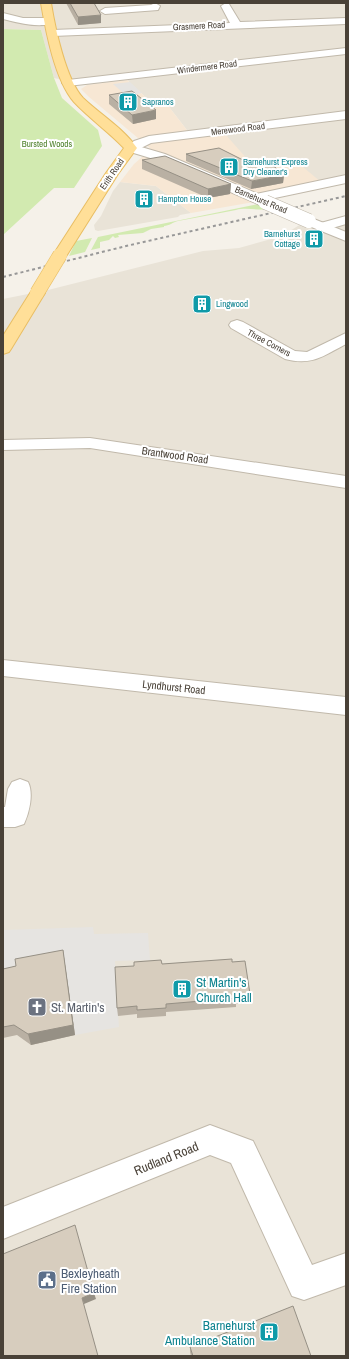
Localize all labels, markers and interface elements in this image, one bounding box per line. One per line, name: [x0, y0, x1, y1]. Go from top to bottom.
street label: Grasmere Road: [172, 19, 226, 33]
street label: Windermere Road: [176, 57, 238, 77]
building icon: Sapranos: [117, 91, 139, 113]
place label: Sapranos: [142, 96, 174, 108]
street label: Merewood Road: [210, 120, 266, 138]
park label: Bursted Woods: [22, 138, 72, 150]
street label: Erith Road: [97, 156, 127, 192]
building icon: Barnehurst Express Dry Cleaner's: [218, 156, 240, 178]
place label: Barnehurst Express Dry Cleaner's: [243, 156, 308, 178]
street label: Barnehurst Road: [233, 184, 289, 216]
building icon: Hampton House: [133, 188, 155, 210]
place label: Hampton House: [158, 193, 211, 205]
place label: Barnehurst Cottage: [264, 228, 300, 250]
building icon: Barnehurst Cottage: [303, 228, 325, 250]
building icon: Lingwood: [191, 293, 213, 315]
place label: Lingwood: [216, 298, 248, 310]
street label: Three Corners: [245, 327, 293, 360]
street label: Brantwood Road: [141, 443, 209, 467]
street label: Lyndhurst Road: [142, 677, 206, 697]
place label: St Martin's Church Hall: [196, 974, 252, 1006]
building icon: St Martin's Church Hall: [171, 978, 193, 1000]
church icon: St. Martin's: [26, 996, 48, 1018]
place label: St. Martin's: [51, 999, 105, 1016]
street label: Rudland Road: [131, 1138, 201, 1179]
place label: Bexleyheath Fire Station: [61, 1265, 120, 1297]
public building icon: Bexleyheath Fire Station: [36, 1269, 58, 1291]
place label: Barnehurst Ambulance Station: [164, 1317, 255, 1349]
building icon: Barnehurst Ambulance Station: [258, 1321, 280, 1343]

